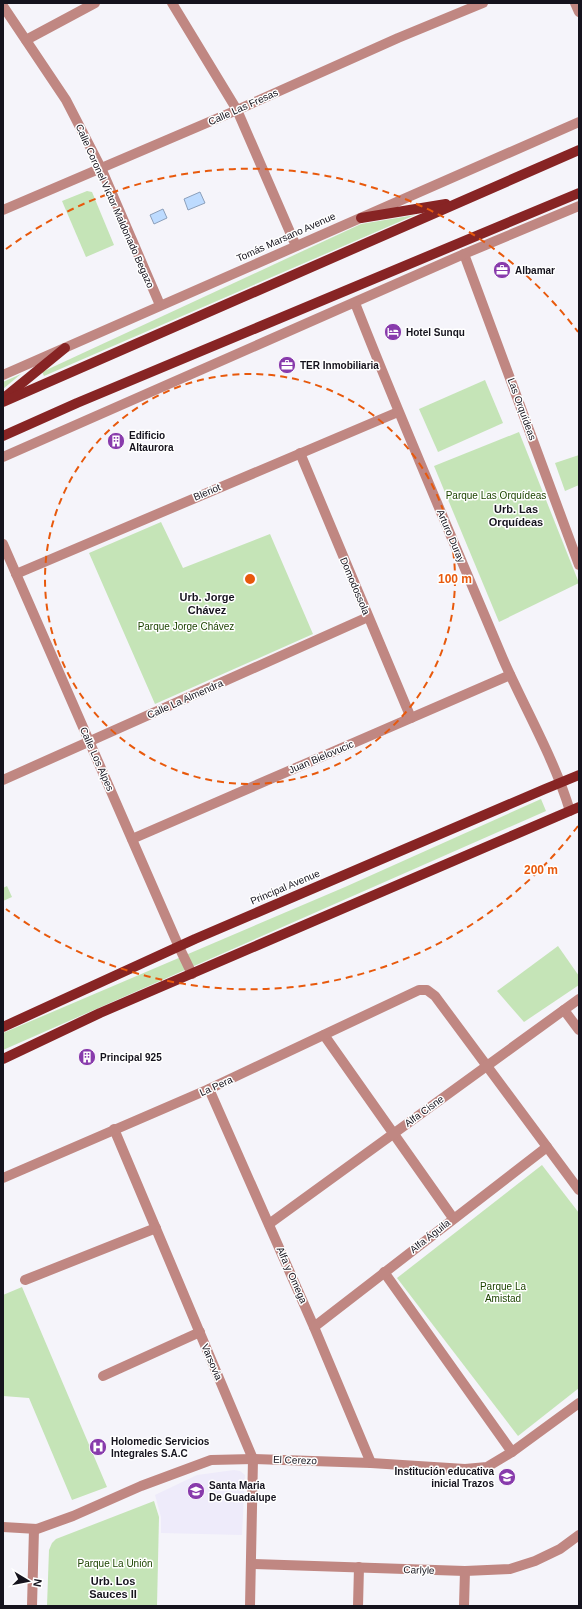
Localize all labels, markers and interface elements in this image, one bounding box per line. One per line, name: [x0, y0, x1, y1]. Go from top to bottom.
street label: Calle Las Fresas: [206, 87, 280, 127]
street label: Calle Coronel Víctor Maldonado Begazo: [74, 122, 156, 290]
street label: Tomás Marsano Avenue: [235, 210, 338, 264]
office icon: Albamar: [492, 260, 512, 280]
place label: Albamar: [515, 265, 555, 276]
hotel icon: Hotel Sunqu: [383, 322, 403, 342]
place label: Hotel Sunqu: [406, 327, 465, 338]
office icon: TER Inmobiliaria: [277, 355, 297, 375]
place label: TER Inmobiliaria: [300, 360, 379, 371]
street label: Las Orquídeas: [506, 376, 538, 442]
place label: Edificio Altaurora: [129, 430, 174, 453]
building icon: Edificio Altaurora: [106, 431, 126, 451]
street label: Bleriot: [192, 481, 222, 503]
park label: Parque Las Orquídeas: [446, 490, 546, 501]
district label: Urb. Las Orquídeas: [489, 503, 543, 528]
street label: Arturo Duray: [435, 508, 467, 564]
street label: Domodossola: [338, 556, 372, 617]
centre of rings: [243, 572, 257, 586]
text: 100 m: [438, 572, 472, 586]
district label: Urb. Jorge Chávez: [179, 591, 235, 616]
park label: Parque Jorge Chávez: [138, 621, 234, 632]
street label: Calle La Almendra: [145, 677, 225, 721]
street label: Calle Los Alpes: [78, 725, 116, 793]
street label: Juan Bielovucic: [287, 738, 355, 776]
text: 200 m: [524, 863, 558, 877]
street label: Principal Avenue: [249, 867, 322, 907]
building icon: Principal 925: [77, 1047, 97, 1067]
place label: Principal 925: [100, 1052, 162, 1063]
street label: La Pera: [198, 1074, 235, 1098]
street label: Alfa Cisne: [402, 1093, 446, 1129]
street label: Alfa Águila: [407, 1216, 453, 1255]
street label: Alfa y Omega: [275, 1245, 310, 1305]
park label: Parque La Amistad: [480, 1281, 527, 1304]
street label: Varsovia: [199, 1342, 225, 1382]
place label: Holomedic Servicios Integrales S.A.C: [111, 1436, 210, 1459]
hospital icon: Holomedic Servicios Integrales S.A.C: [88, 1437, 108, 1457]
street label: El Cerezo: [273, 1454, 318, 1466]
place label: Institución educativa inicial Trazos: [395, 1466, 494, 1489]
school or university icon: Institución educativa inicial Trazos: [497, 1467, 517, 1487]
place label: Santa Maria De Guadalupe: [209, 1480, 277, 1503]
school or university icon: Santa Maria De Guadalupe: [186, 1481, 206, 1501]
park label: Parque La Unión: [77, 1558, 153, 1569]
north arrow: [8, 1561, 48, 1601]
street label: Carlyle: [403, 1564, 435, 1576]
district label: Urb. Los Sauces II: [89, 1575, 137, 1600]
text: N: [31, 1578, 44, 1588]

